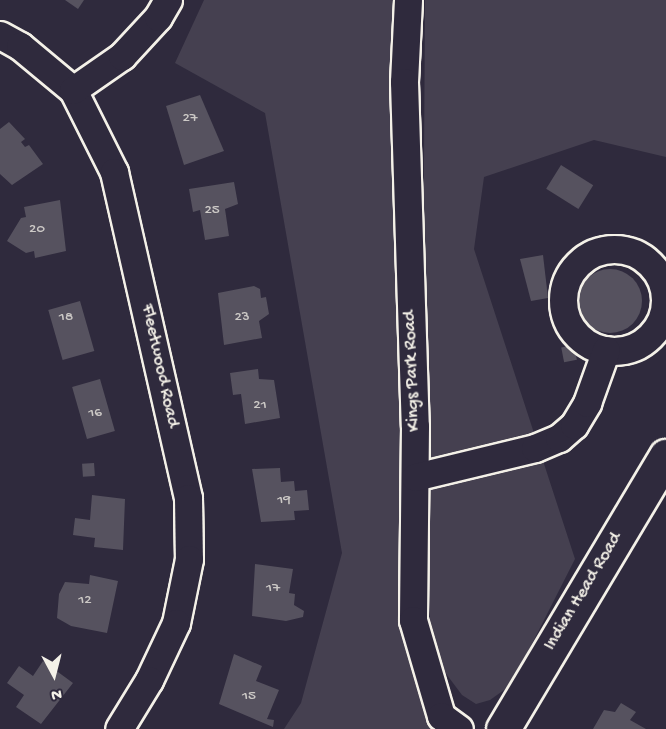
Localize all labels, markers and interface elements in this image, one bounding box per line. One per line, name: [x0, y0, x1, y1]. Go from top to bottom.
house number: 27: [182, 110, 198, 128]
house number: 25: [204, 202, 220, 220]
house number: 20: [29, 221, 45, 239]
street label: Fleetwood Road: [135, 302, 183, 430]
house number: 18: [59, 309, 73, 327]
house number: 23: [234, 309, 250, 327]
street label: Kings Park Road: [400, 310, 426, 432]
house number: 21: [253, 397, 267, 415]
house number: 16: [88, 405, 102, 423]
house number: 19: [277, 492, 291, 510]
street label: Indian Head Road: [540, 529, 628, 655]
house number: 17: [266, 580, 280, 598]
house number: 12: [78, 592, 92, 610]
north arrow: [24, 645, 84, 705]
text: N: [50, 683, 63, 703]
house number: 15: [242, 688, 256, 706]

